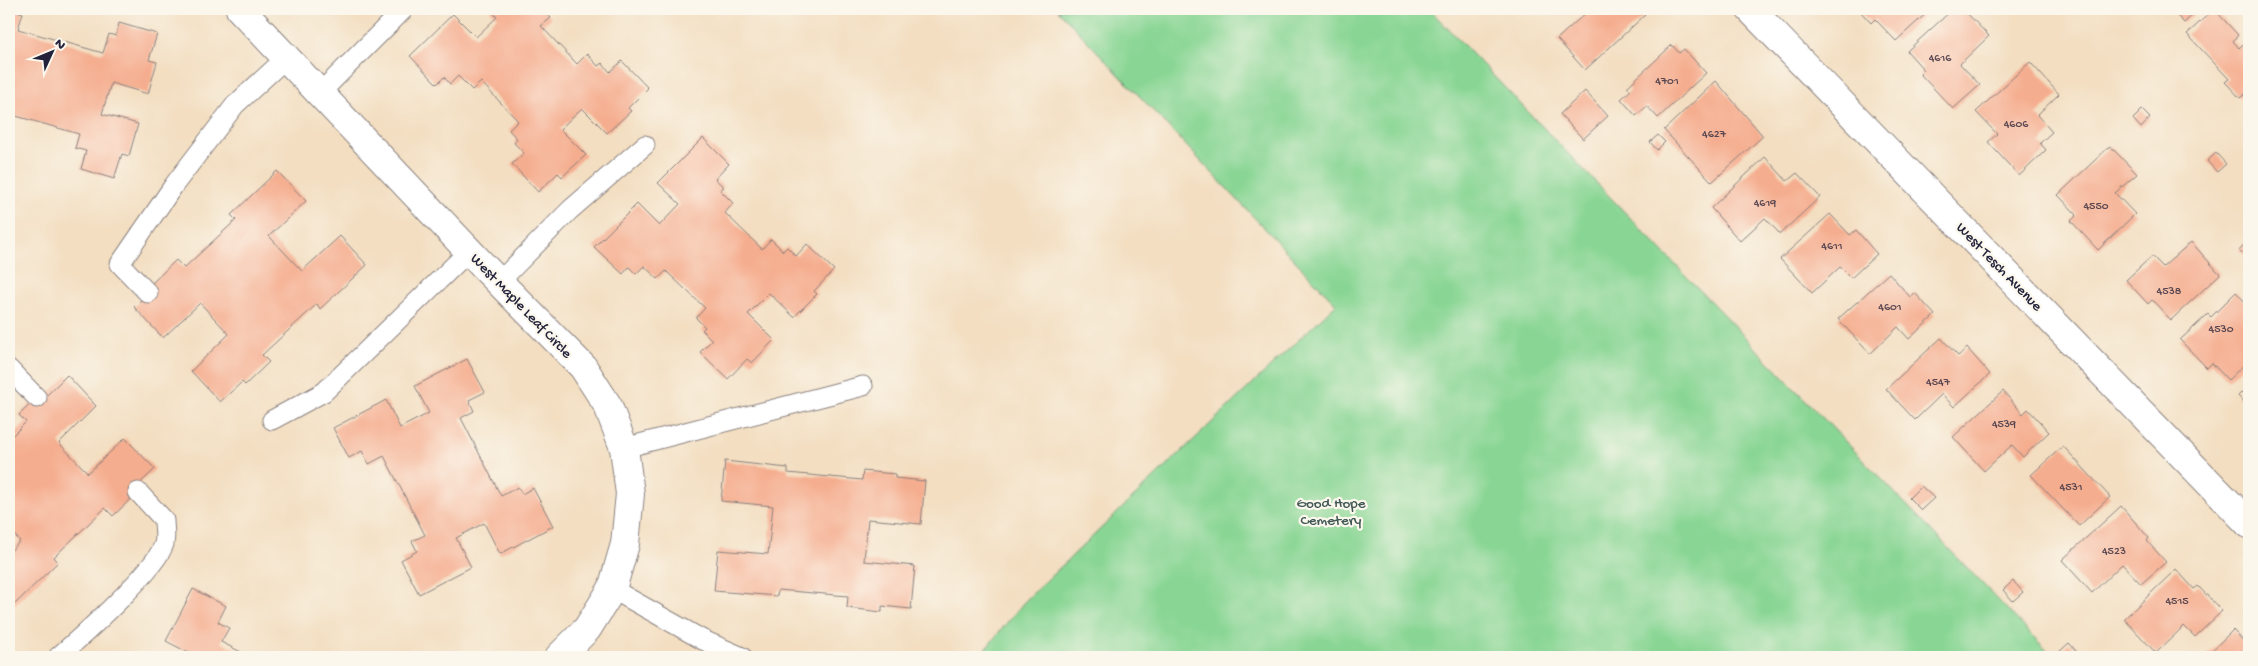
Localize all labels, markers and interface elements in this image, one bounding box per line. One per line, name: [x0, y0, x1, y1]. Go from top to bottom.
north arrow: [28, 28, 78, 78]
text: N: [50, 36, 69, 54]
house number: 4616: [1929, 52, 1952, 66]
house number: 4701: [1655, 75, 1679, 89]
house number: 4606: [2004, 118, 2029, 132]
house number: 4627: [1702, 128, 1727, 142]
house number: 4619: [1754, 197, 1776, 211]
house number: 4550: [2083, 200, 2109, 214]
street label: West Tesch Avenue: [1952, 219, 2046, 316]
house number: 4611: [1821, 240, 1843, 254]
street label: West Maple Leaf Circle: [466, 250, 575, 363]
house number: 4538: [2157, 285, 2182, 299]
house number: 4601: [1878, 301, 1902, 315]
house number: 4530: [2208, 323, 2234, 337]
house number: 4547: [1926, 376, 1951, 390]
house number: 4539: [1992, 418, 2016, 432]
house number: 4531: [2059, 481, 2083, 495]
park label: Good Hope Cemetery: [1297, 495, 1366, 530]
house number: 4523: [2102, 545, 2126, 559]
house number: 4515: [2165, 595, 2189, 609]

